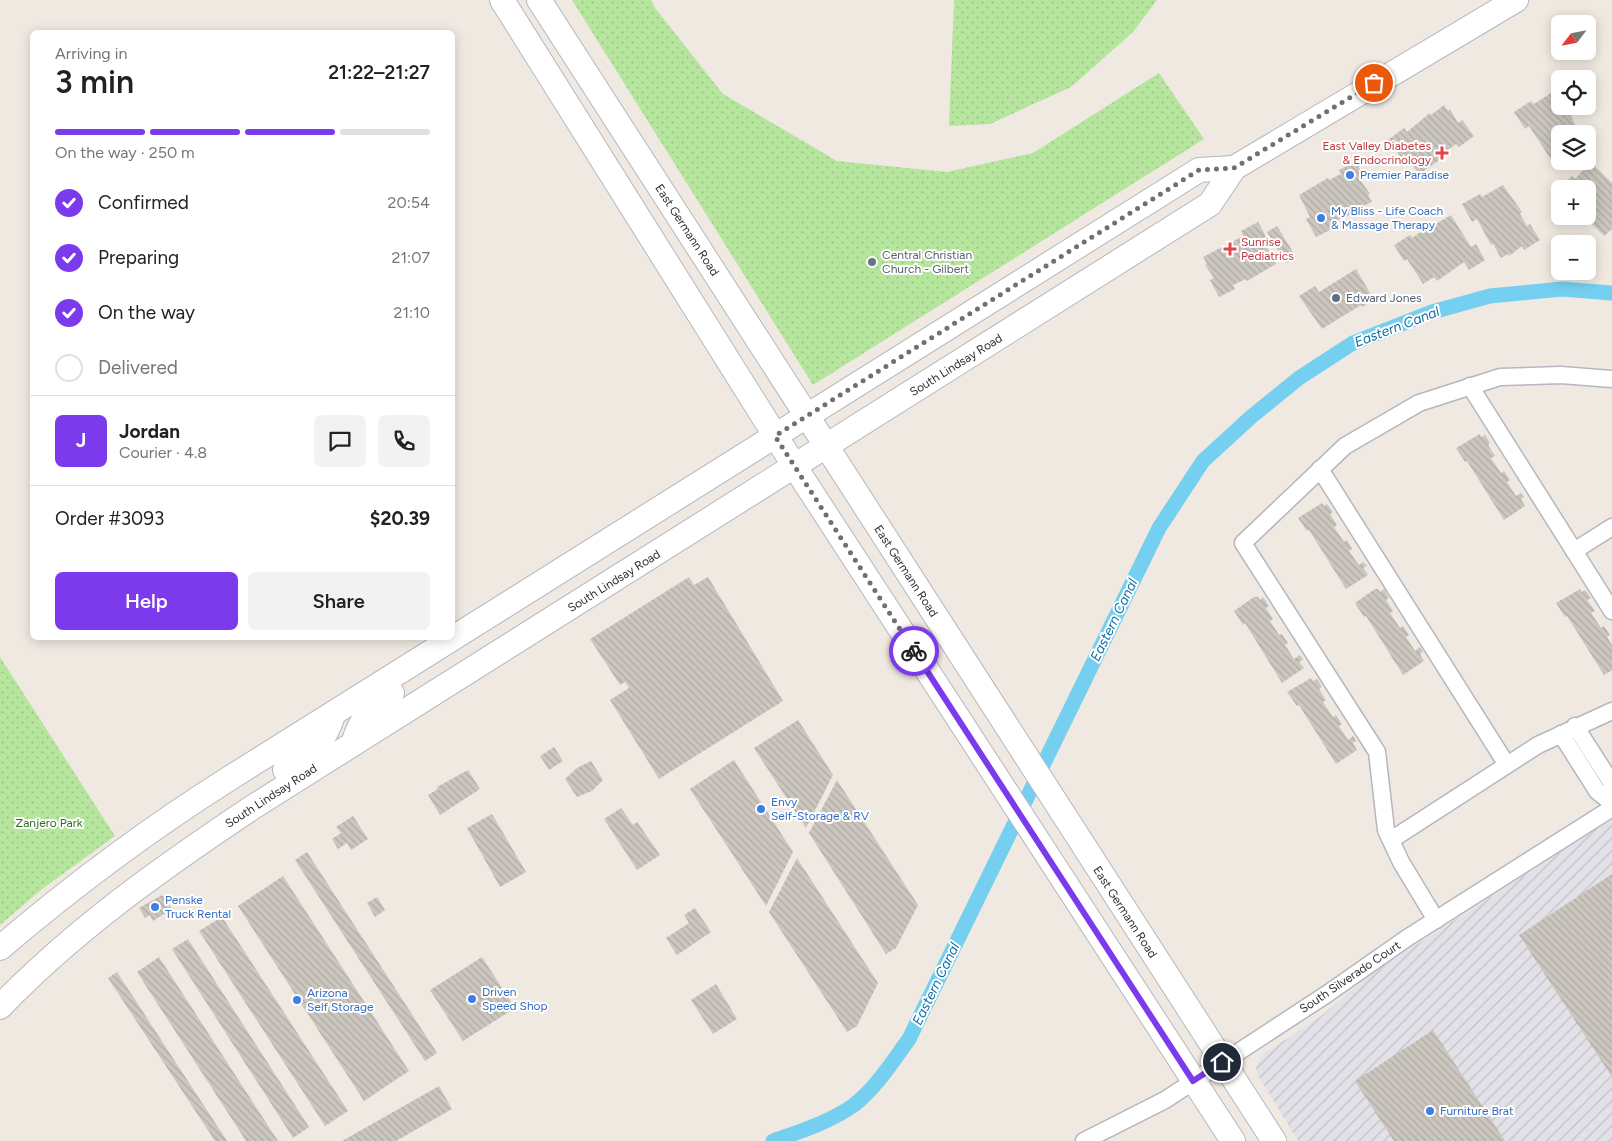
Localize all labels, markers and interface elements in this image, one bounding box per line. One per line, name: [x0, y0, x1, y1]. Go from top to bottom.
north arrow: [1551, 15, 1596, 60]
map controls: [1551, 15, 1596, 280]
text: Arriving in: [55, 44, 127, 63]
text: 21:22–21:27: [328, 61, 430, 84]
pin: [1353, 62, 1395, 104]
text: 3 min: [55, 63, 134, 101]
icon: bag: [1360, 69, 1388, 97]
button: locate: [1551, 70, 1596, 115]
button: layers: [1551, 125, 1596, 170]
place label: East Valley Diabetes & Endocrinology: [1322, 139, 1432, 167]
text: On the way · 250 m: [55, 143, 195, 162]
marker: East Valley Diabetes & Endocrinology: [1435, 146, 1449, 160]
place label: Premier Paradise: [1360, 168, 1450, 182]
marker: Premier Paradise: [1344, 169, 1356, 181]
button: +: [1551, 180, 1596, 225]
street label: East Germann Road: [652, 182, 722, 278]
icon: check: [55, 189, 83, 217]
text: Confirmed: [98, 191, 189, 214]
text: 20:54: [388, 193, 430, 212]
place label: My Bliss - Life Coach & Massage Therapy: [1331, 204, 1443, 232]
marker: My Bliss - Life Coach & Massage Therapy: [1315, 212, 1327, 224]
place label: Sunrise Pediatrics: [1241, 235, 1294, 263]
button: −: [1551, 235, 1596, 280]
marker: Sunrise Pediatrics: [1223, 242, 1237, 256]
icon: check: [55, 244, 83, 272]
text: Preparing: [98, 246, 179, 269]
text: 21:07: [392, 248, 430, 267]
place label: Central Christian Church - Gilbert: [882, 248, 972, 276]
marker: Central Christian Church - Gilbert: [866, 256, 878, 268]
place label: Edward Jones: [1346, 291, 1422, 305]
marker: Edward Jones: [1330, 292, 1342, 304]
icon: check: [55, 299, 83, 327]
text: On the way: [98, 301, 195, 324]
text: 21:10: [394, 303, 430, 322]
water label: Eastern Canal: [1352, 303, 1443, 351]
street label: South Lindsay Road: [907, 331, 1005, 399]
text: Delivered: [98, 356, 178, 379]
button: chat: [314, 415, 366, 467]
button: phone: [378, 415, 430, 467]
text: Jordan: [119, 420, 180, 443]
text: J: [76, 429, 86, 452]
text: Courier · 4.8: [119, 443, 207, 462]
text: Order #3093: [55, 507, 164, 530]
text: $20.39: [370, 507, 430, 530]
street label: East Germann Road: [871, 523, 941, 619]
street label: South Lindsay Road: [565, 547, 663, 615]
button: Help: [55, 572, 238, 630]
button: Share: [248, 572, 430, 630]
water label: Eastern Canal: [1087, 575, 1142, 664]
courier: [889, 626, 939, 676]
icon: bike: [900, 637, 928, 665]
street label: South Lindsay Road: [223, 761, 319, 831]
place label: Envy Self-Storage & RV: [771, 795, 870, 823]
marker: Envy Self-Storage & RV: [755, 803, 767, 815]
park label: Zanjero Park: [15, 816, 83, 830]
street label: East Germann Road: [1090, 864, 1160, 960]
place label: Penske Truck Rental: [165, 893, 231, 921]
marker: Penske Truck Rental: [149, 901, 161, 913]
street label: South Silverado Court: [1297, 938, 1403, 1016]
water label: Eastern Canal: [909, 939, 964, 1028]
place label: Driven Speed Shop: [482, 985, 548, 1013]
place label: Arizona Self Storage: [307, 986, 374, 1014]
marker: Driven Speed Shop: [466, 993, 478, 1005]
marker: Arizona Self Storage: [291, 994, 303, 1006]
pin: [1201, 1041, 1243, 1083]
icon: home: [1208, 1048, 1236, 1076]
place label: Furniture Brat: [1440, 1104, 1514, 1118]
marker: Furniture Brat: [1424, 1105, 1436, 1117]

